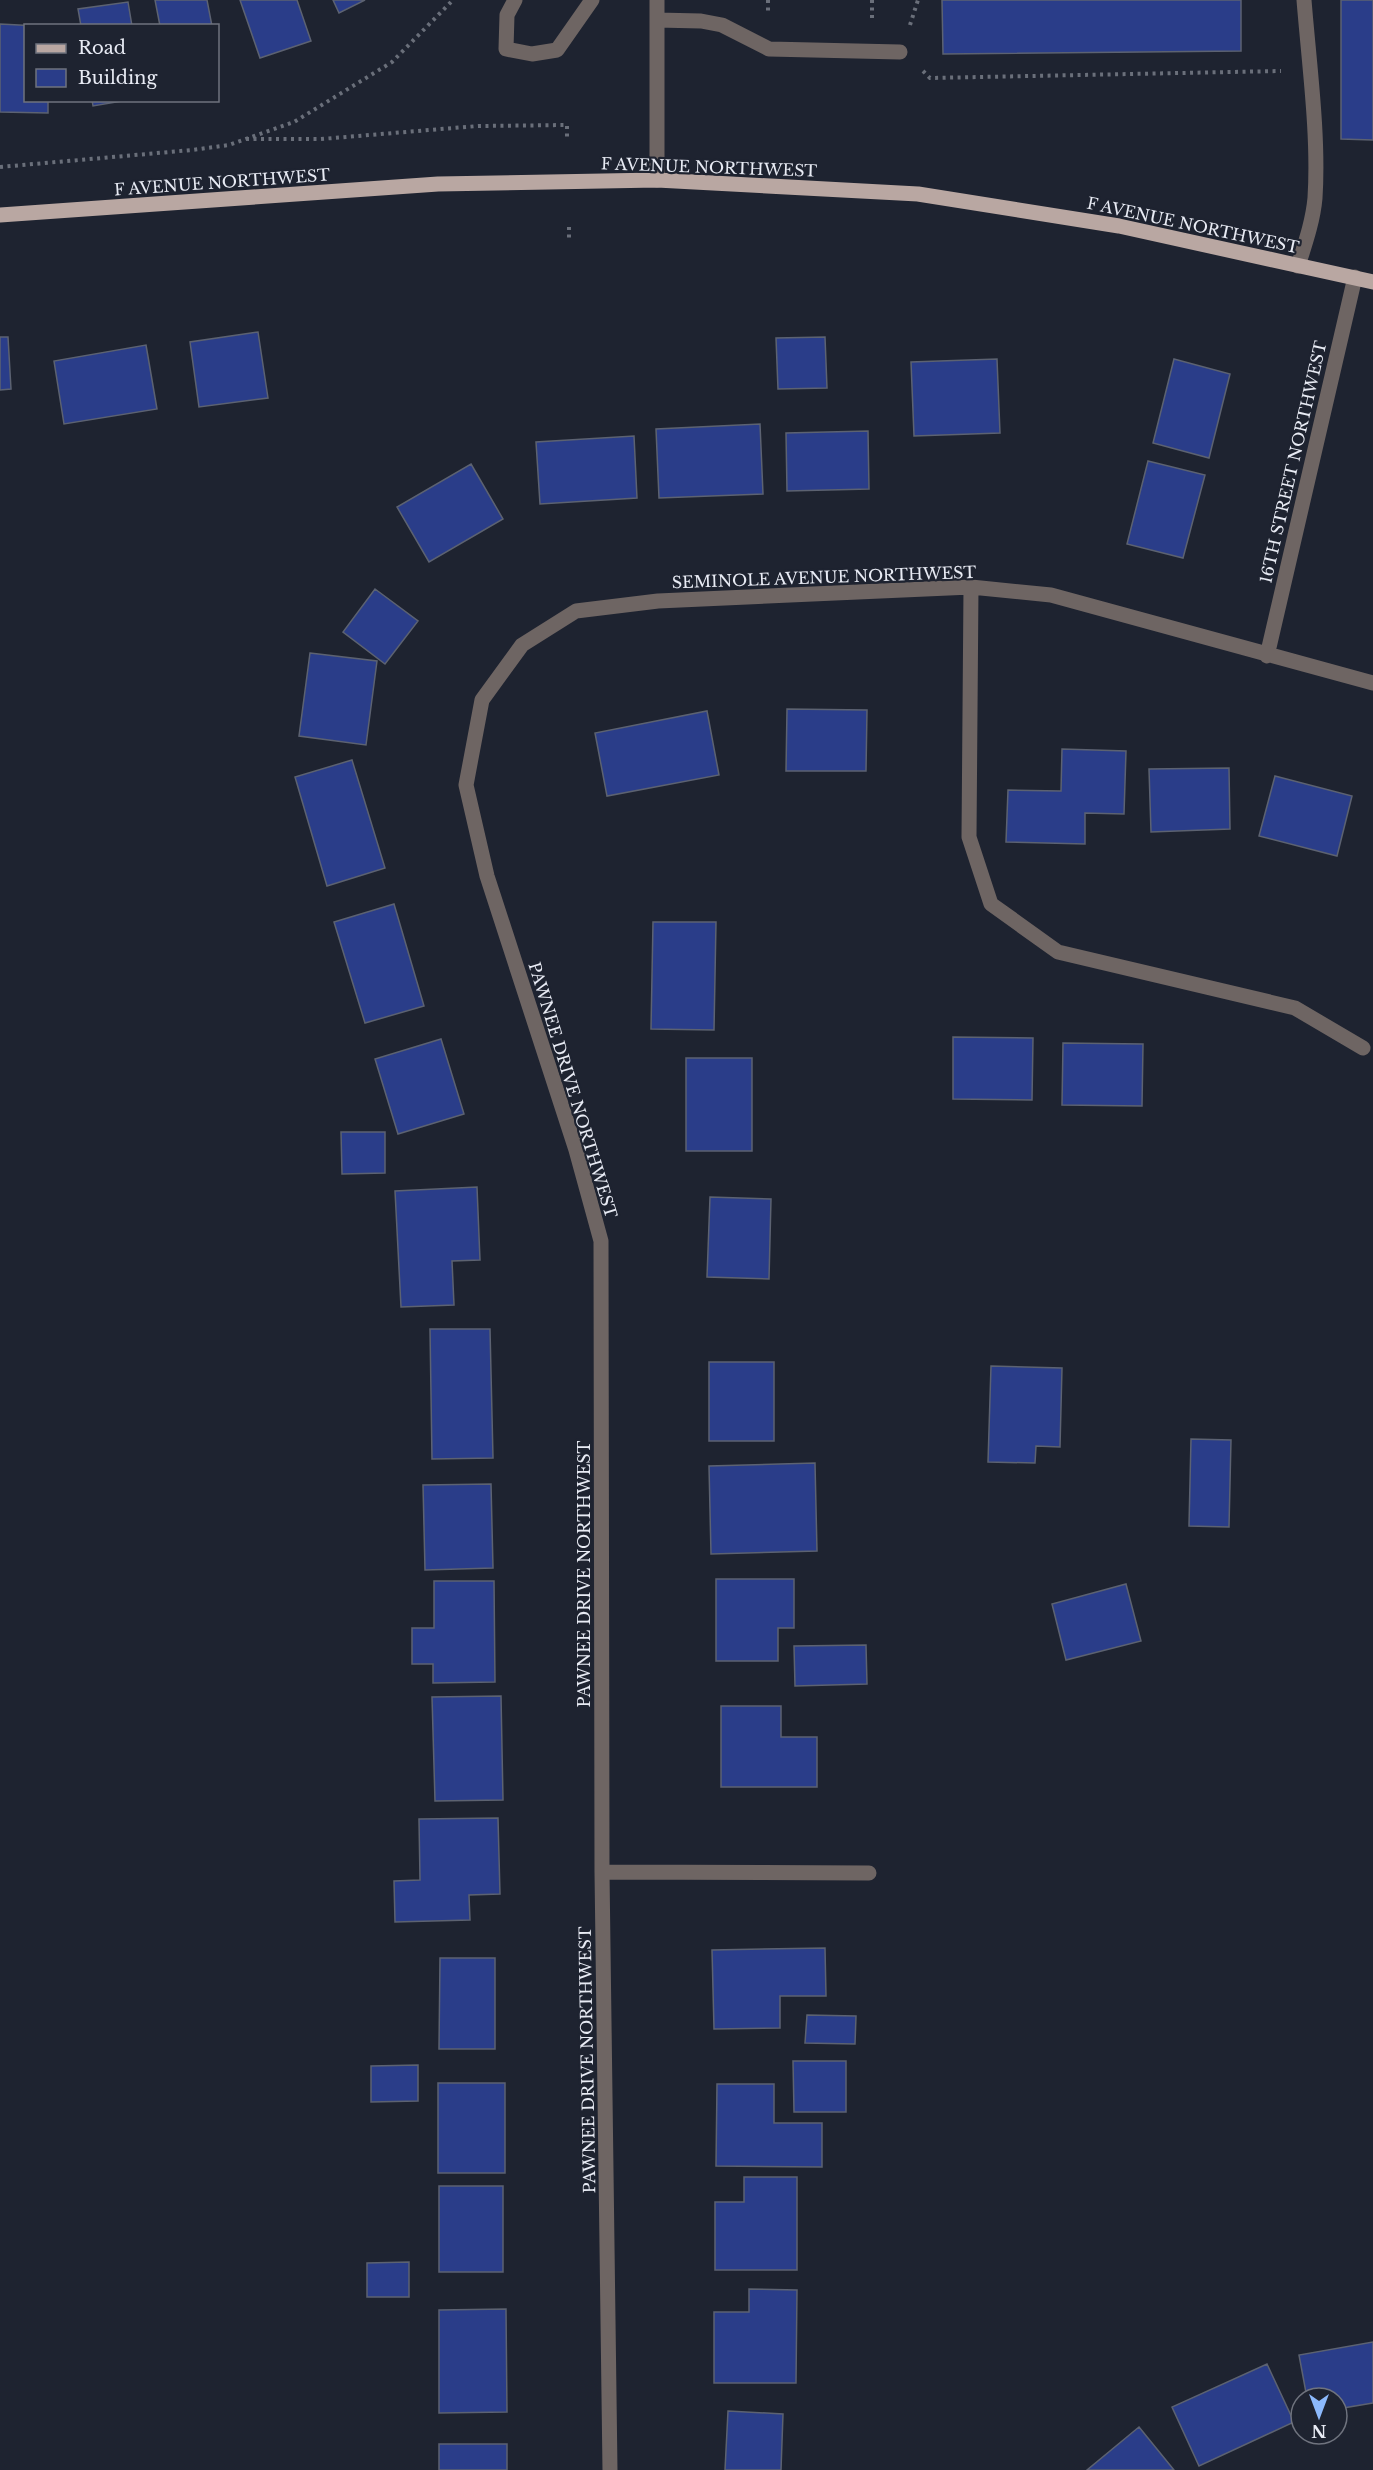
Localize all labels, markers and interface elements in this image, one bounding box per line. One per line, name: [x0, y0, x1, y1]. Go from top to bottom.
legend: [24, 24, 219, 102]
text: Road: [78, 37, 126, 59]
text: Building: [78, 67, 157, 89]
street label: F AVENUE NORTHWEST: [601, 153, 818, 181]
street label: F AVENUE NORTHWEST: [113, 164, 331, 200]
street label: F AVENUE NORTHWEST: [1085, 193, 1301, 257]
street label: 16TH STREET NORTHWEST: [1255, 339, 1331, 585]
street label: SEMINOLE AVENUE NORTHWEST: [671, 562, 977, 592]
street label: PAWNEE DRIVE NORTHWEST: [524, 959, 622, 1221]
street label: PAWNEE DRIVE NORTHWEST: [574, 1440, 594, 1707]
street label: PAWNEE DRIVE NORTHWEST: [575, 1926, 599, 2194]
north arrow: [1289, 2386, 1349, 2446]
text: N: [1311, 2421, 1327, 2441]

